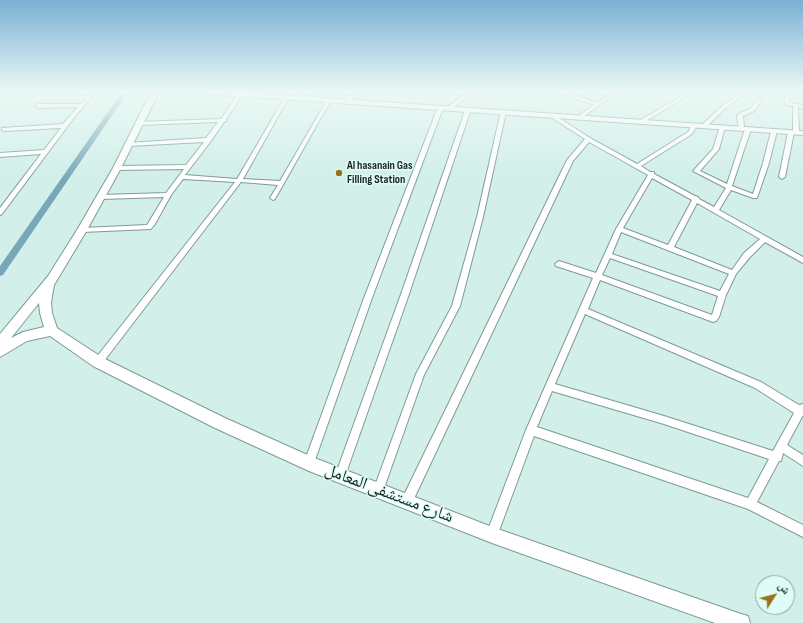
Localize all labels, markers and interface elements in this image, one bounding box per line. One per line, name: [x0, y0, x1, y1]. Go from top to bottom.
place label: Al hasanain Gas Filling Station: [347, 159, 413, 187]
marker: Al hasanain Gas Filling Station: [334, 168, 344, 178]
street label: شارع مستشفى المعامل: [322, 460, 456, 528]
north arrow: [755, 575, 795, 615]
text: ش: [776, 580, 793, 597]

